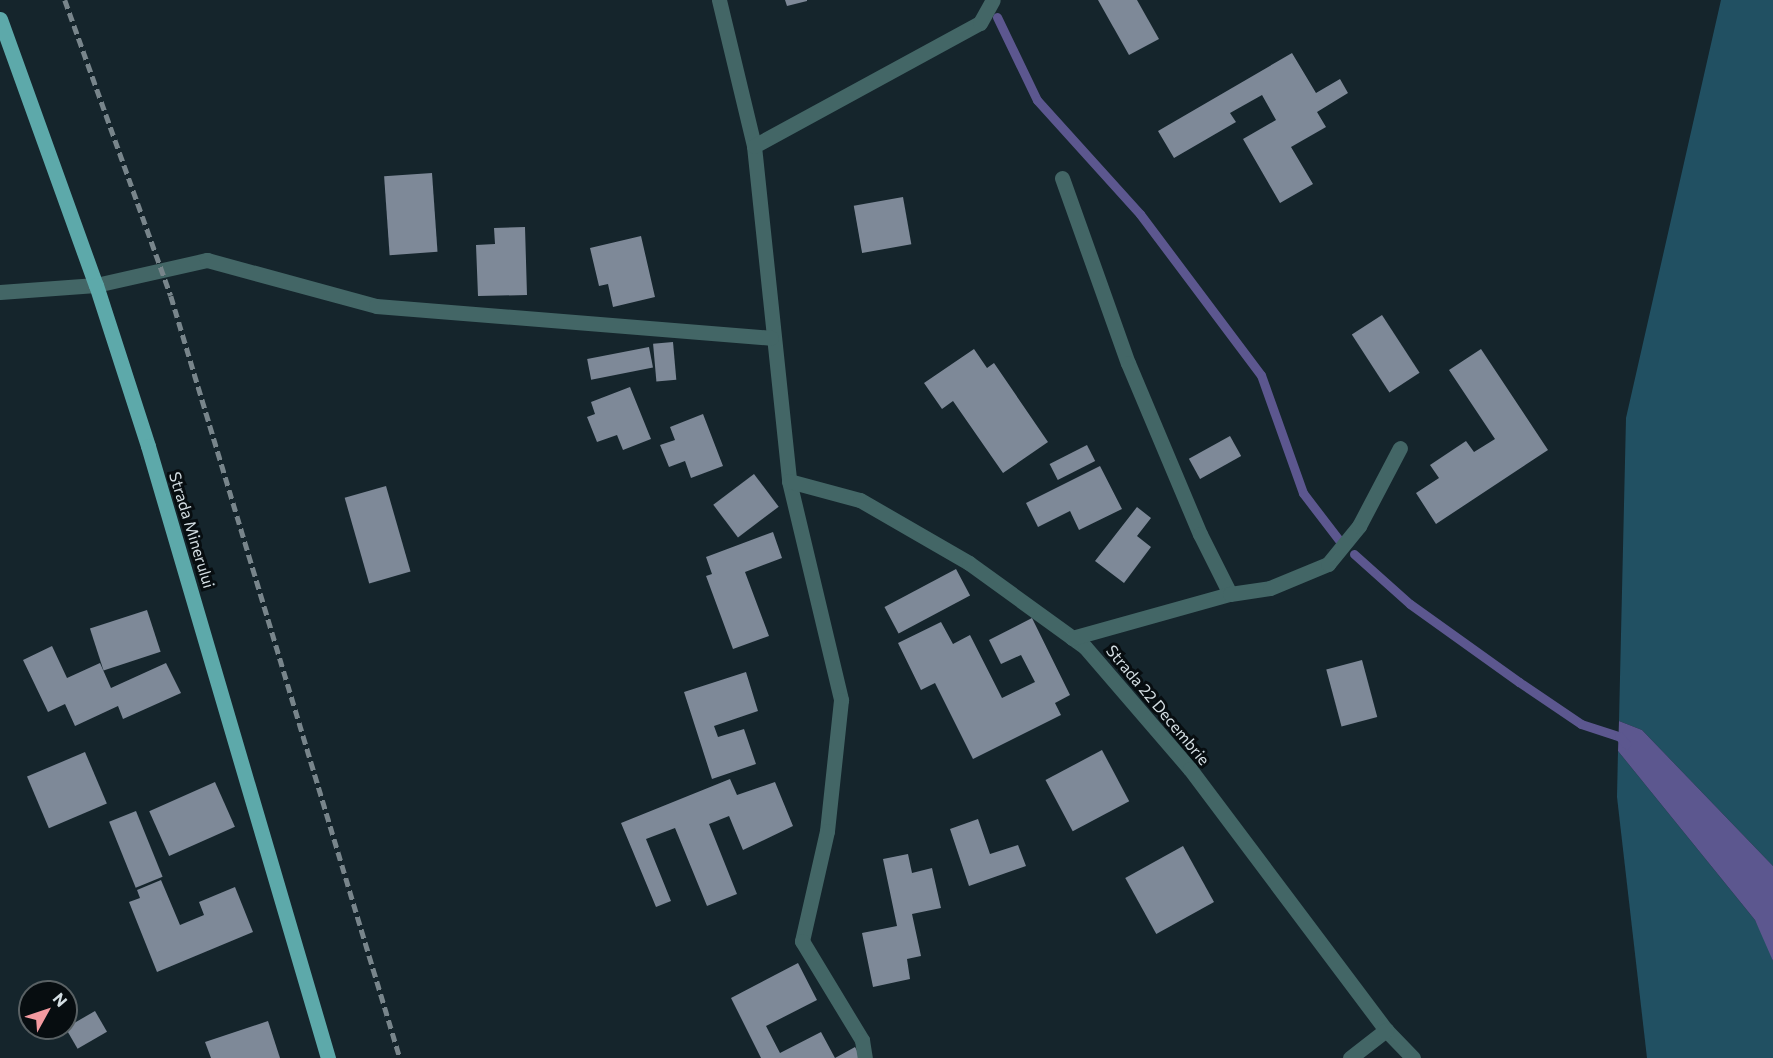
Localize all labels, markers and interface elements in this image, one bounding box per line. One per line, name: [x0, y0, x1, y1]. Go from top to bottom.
street label: Strada Minerului: [165, 470, 219, 590]
street label: Strada 22 Decembrie: [1102, 641, 1214, 769]
north arrow: [18, 980, 78, 1040]
text: N: [50, 989, 72, 1010]

